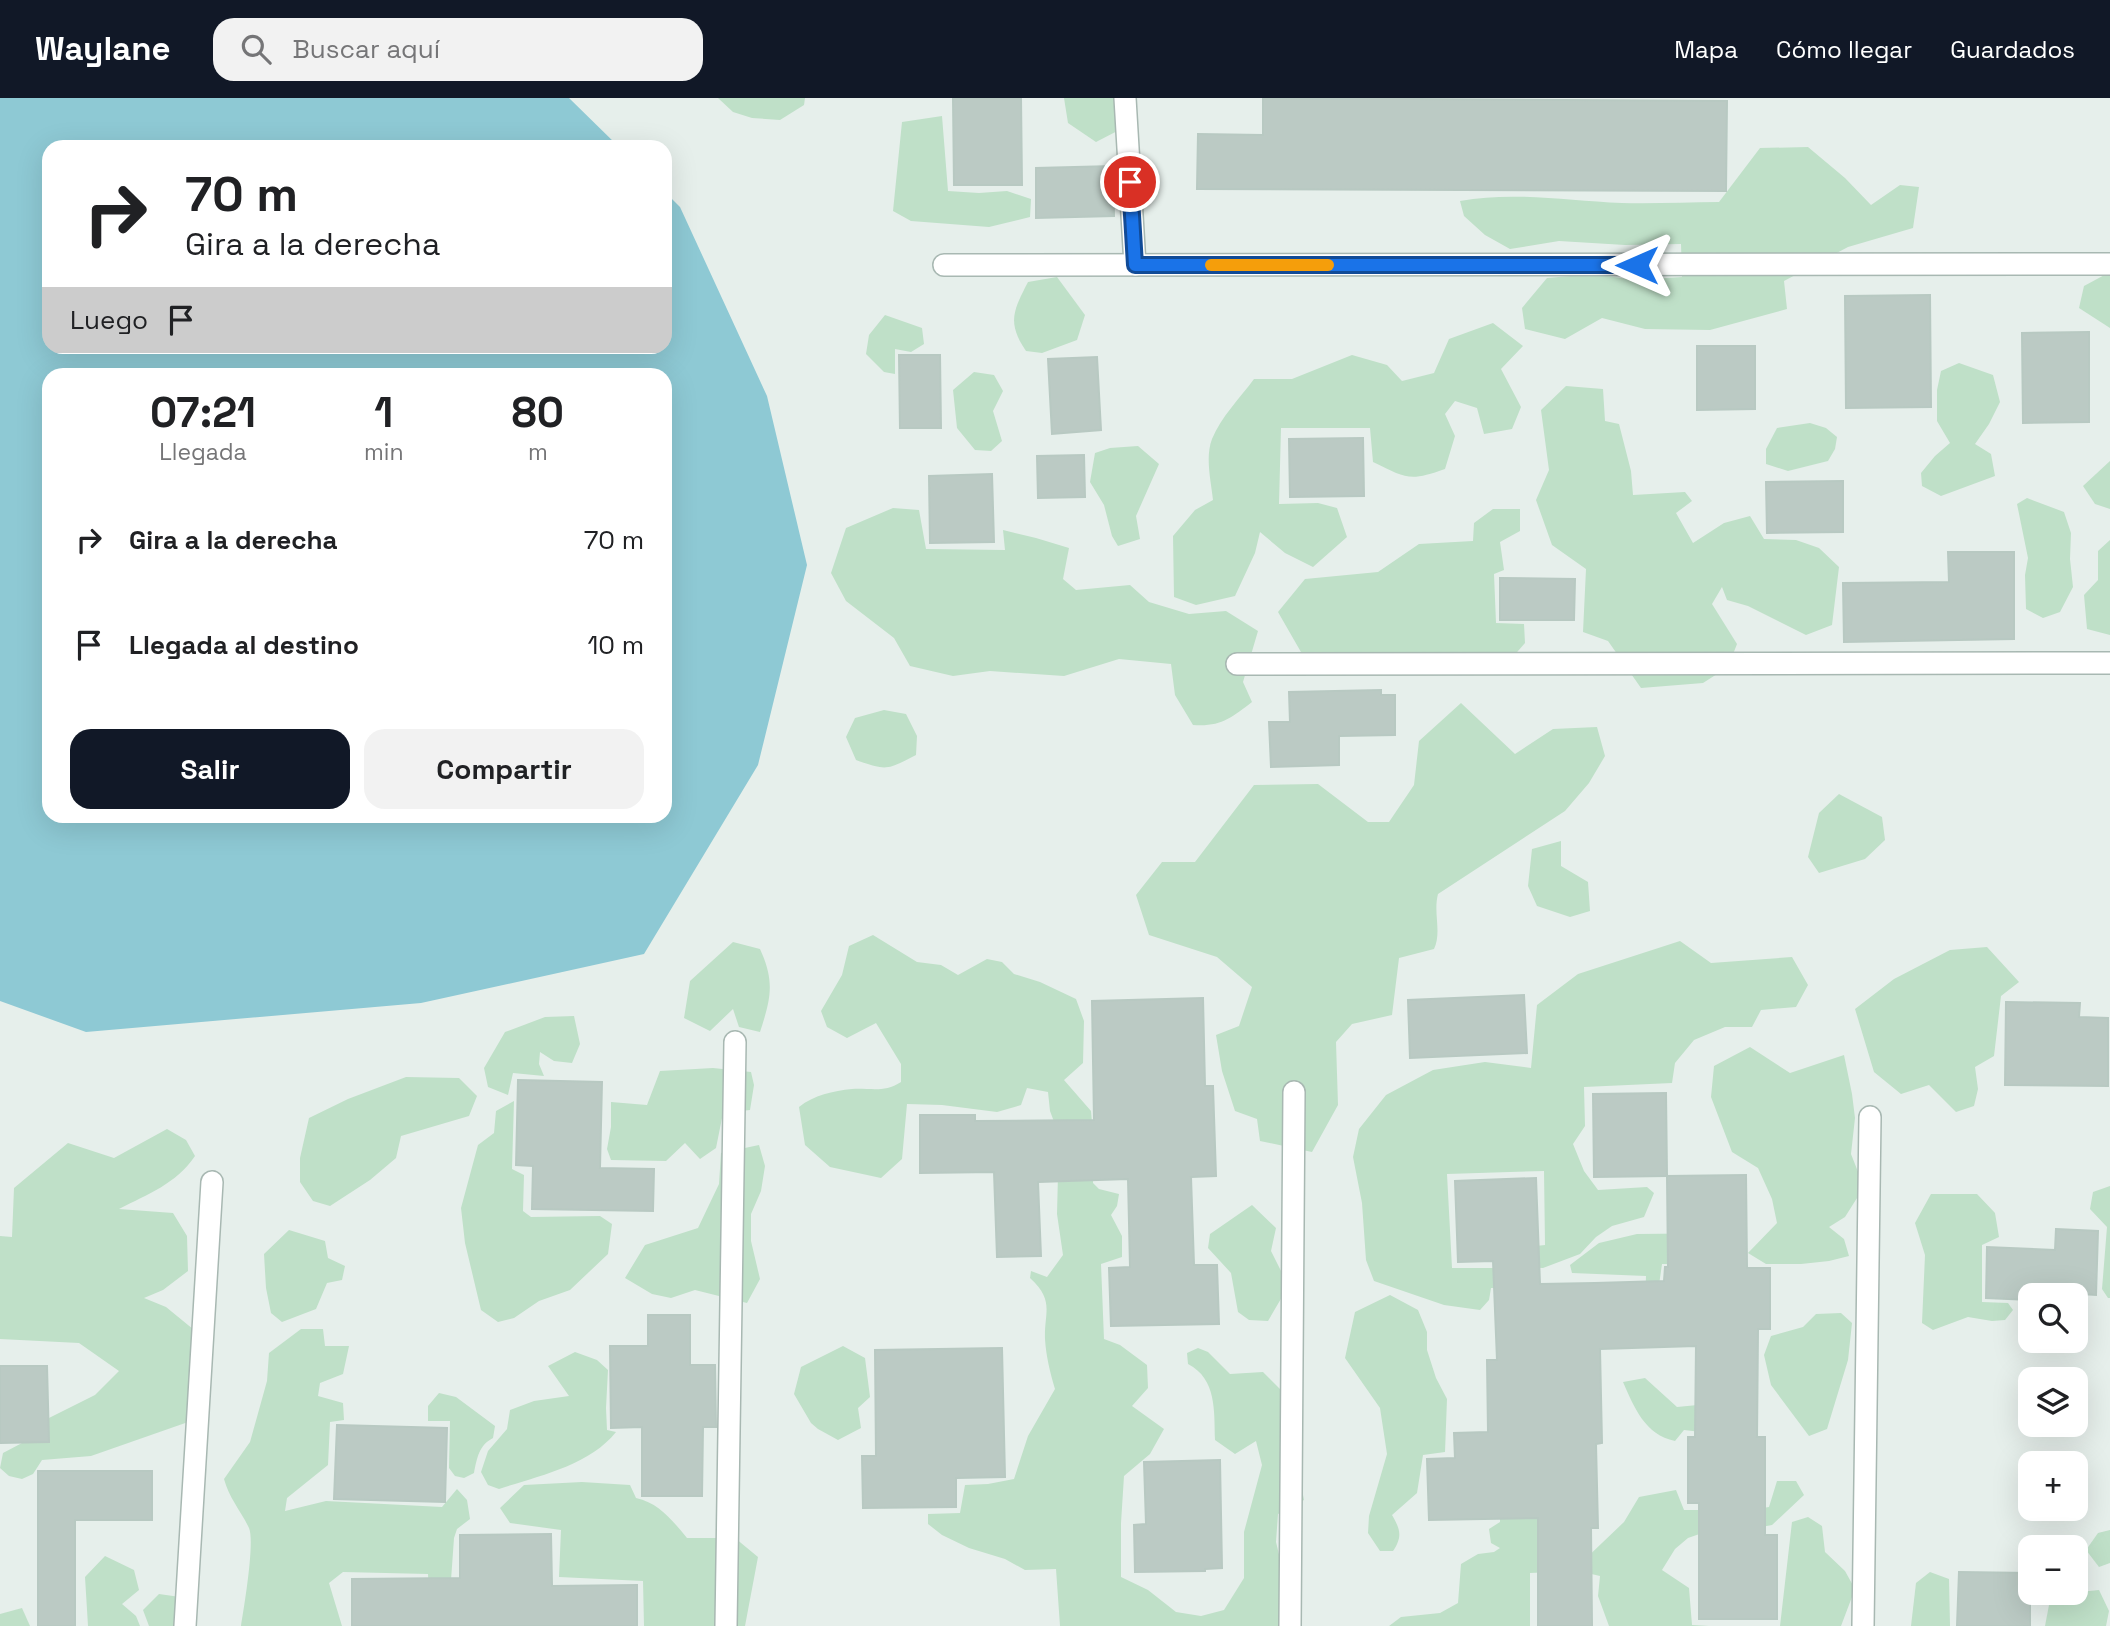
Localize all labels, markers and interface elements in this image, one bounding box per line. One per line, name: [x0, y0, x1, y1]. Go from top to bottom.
search box: [213, 18, 703, 81]
text: Waylane: [35, 28, 171, 70]
icon: search: [237, 30, 275, 68]
text: Buscar aquí: [293, 32, 440, 66]
text: Mapa: [1674, 34, 1738, 65]
text: Cómo llegar: [1776, 34, 1912, 65]
text: Guardados: [1950, 34, 2075, 65]
pin: [1100, 152, 1160, 212]
text: 70 m: [185, 163, 298, 225]
icon: arrive: [1111, 163, 1149, 201]
icon: right: [70, 168, 161, 259]
text: Gira a la derecha: [185, 224, 440, 264]
position arrow: [1600, 228, 1674, 302]
icon: arrive: [162, 301, 200, 339]
text: Luego: [70, 303, 148, 337]
text: 07:21: [150, 386, 256, 439]
text: 1: [374, 386, 393, 439]
text: 80: [512, 386, 564, 439]
text: Llegada: [159, 437, 247, 467]
text: min: [364, 437, 404, 467]
text: m: [528, 437, 548, 467]
icon: right: [70, 521, 108, 559]
text: Gira a la derecha: [129, 523, 338, 557]
text: 70 m: [584, 523, 644, 557]
icon: arrive: [70, 626, 108, 664]
text: Llegada al destino: [129, 628, 359, 662]
text: 10 m: [587, 628, 644, 662]
button: Salir: [70, 729, 350, 809]
button: Compartir: [364, 729, 644, 809]
map controls: [2018, 1283, 2088, 1605]
button: search: [2018, 1283, 2088, 1353]
button: layers: [2018, 1367, 2088, 1437]
button: +: [2018, 1451, 2088, 1521]
button: −: [2018, 1535, 2088, 1605]

